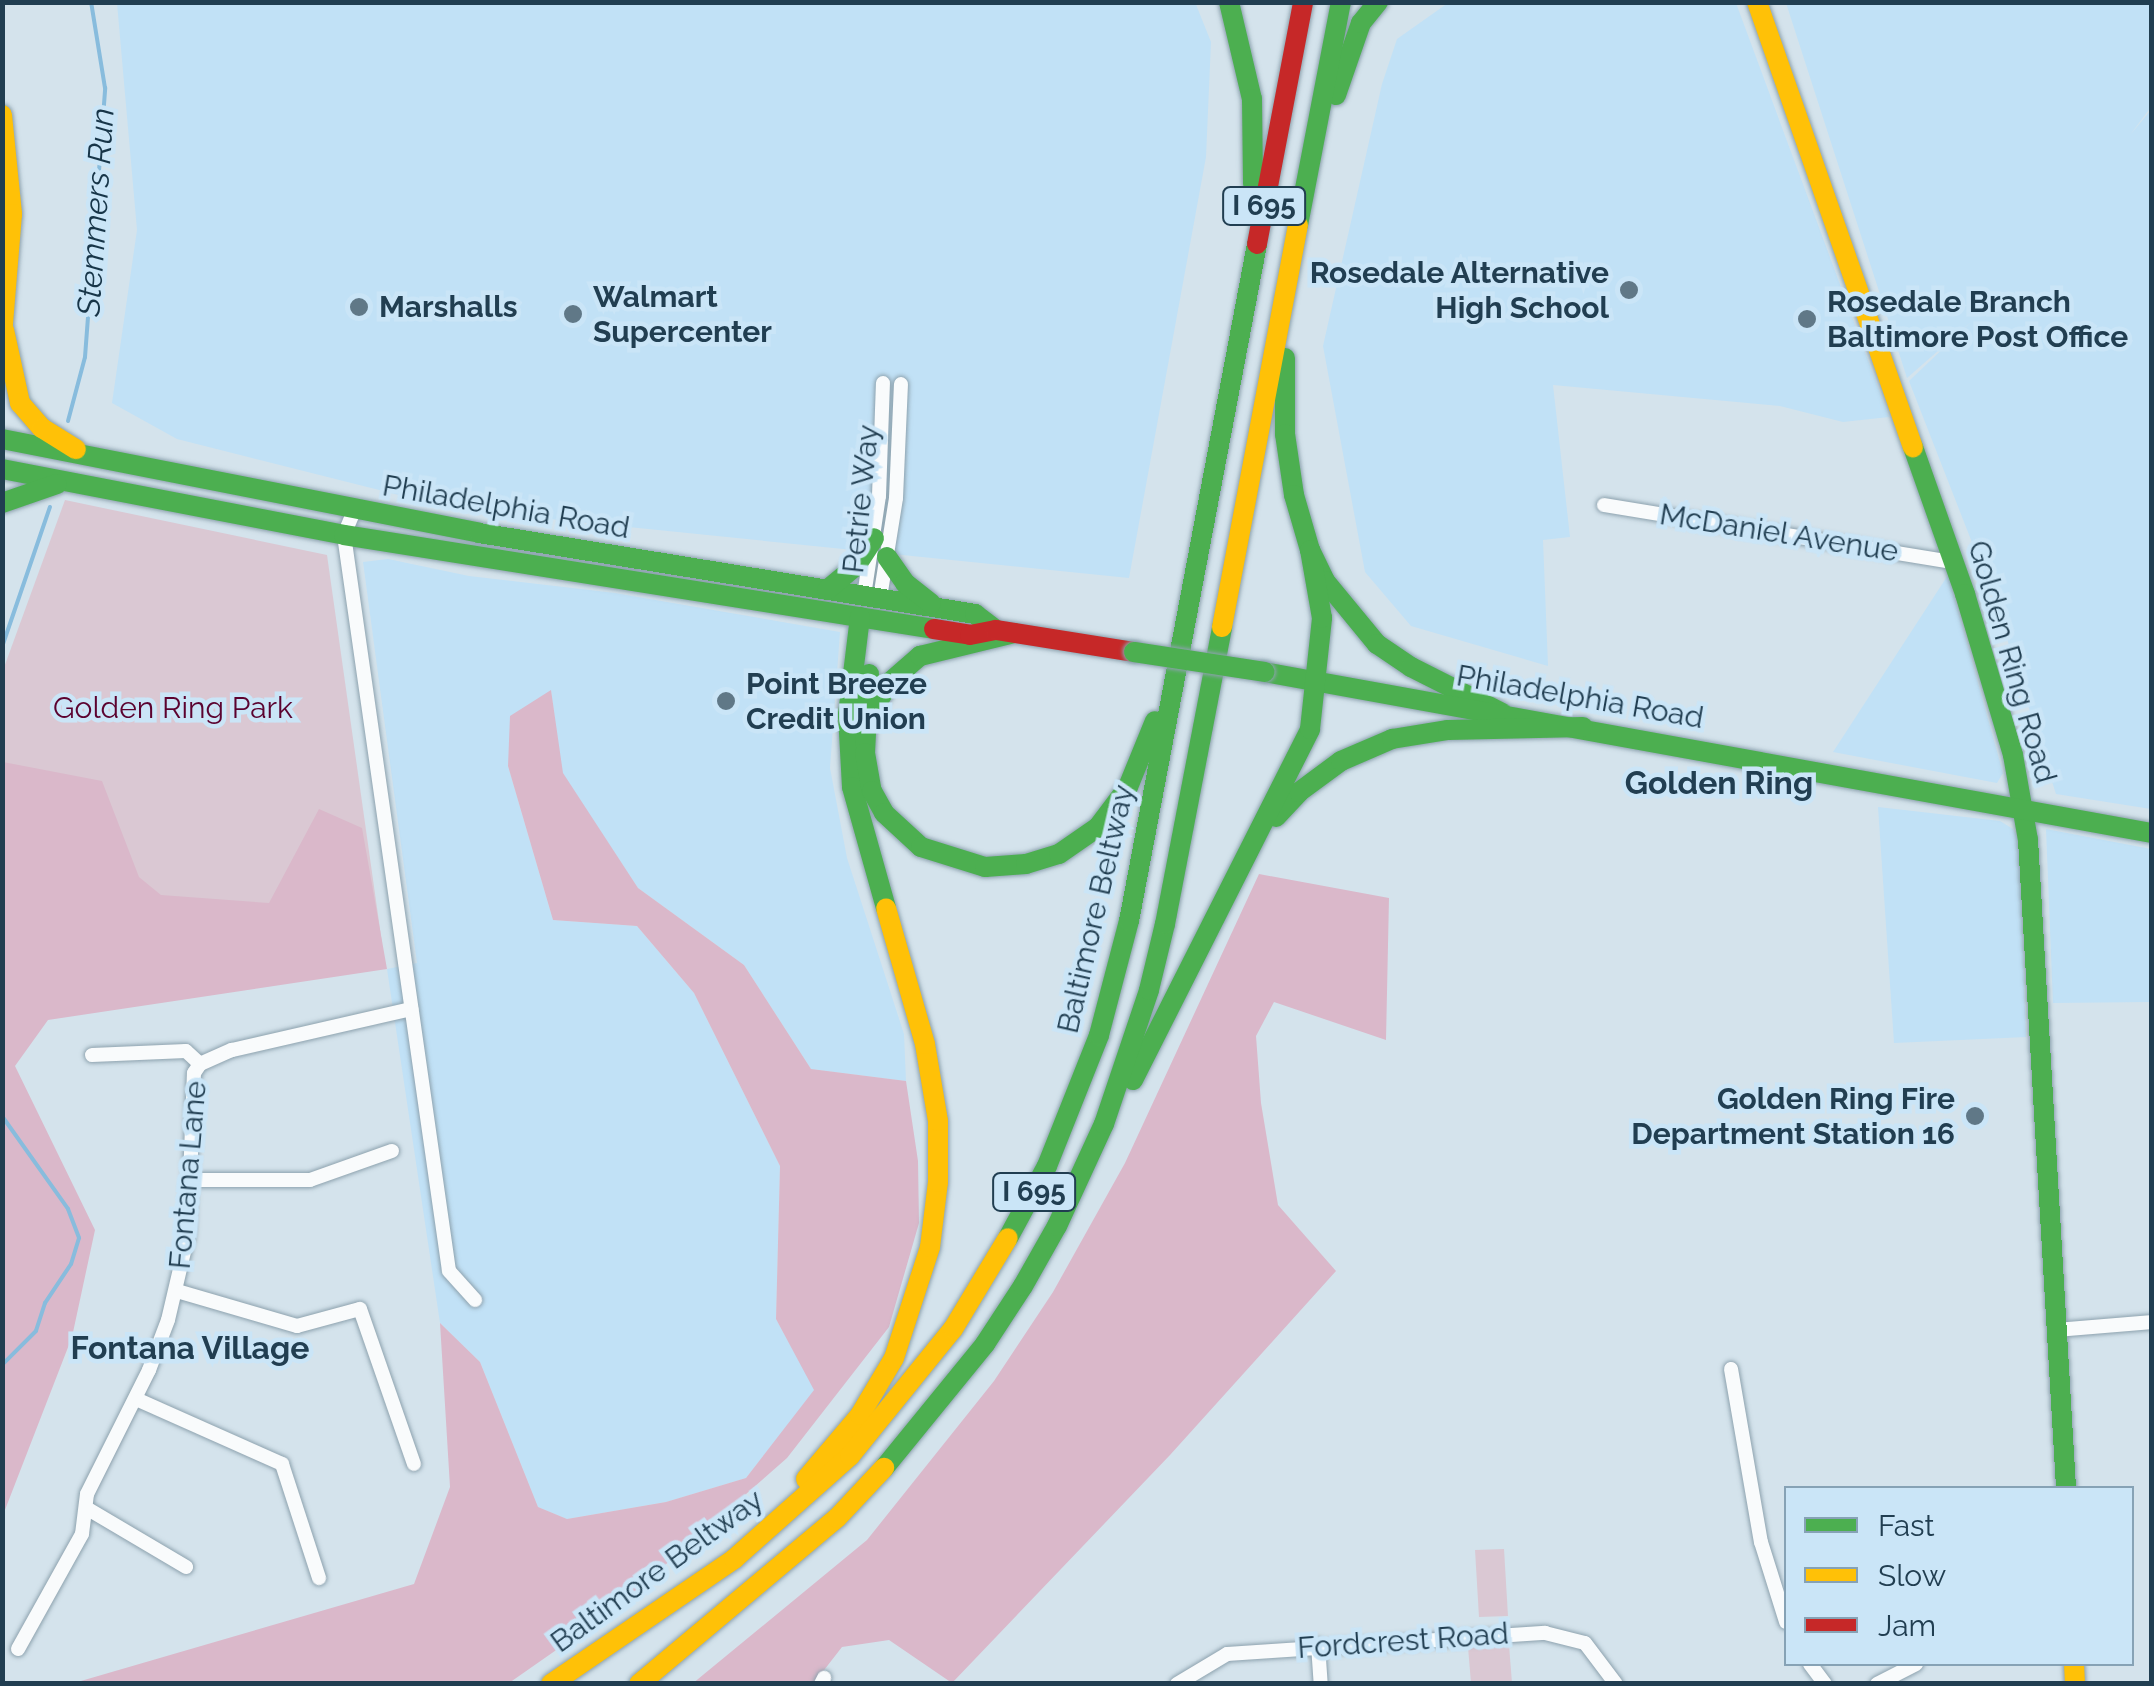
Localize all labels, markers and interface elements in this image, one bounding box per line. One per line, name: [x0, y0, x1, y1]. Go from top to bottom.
water label: Stemmers Run: [70, 107, 122, 317]
road number: I 695: [1222, 183, 1306, 229]
place label: Rosedale Alternative High School: [1309, 255, 1609, 326]
place label: Walmart Supercenter: [593, 279, 772, 350]
marker: Rosedale Alternative High School: [1618, 279, 1640, 301]
place label: Rosedale Branch Baltimore Post Office: [1827, 284, 2128, 354]
place label: Marshalls: [379, 289, 518, 325]
marker: Marshalls: [348, 296, 370, 318]
marker: Walmart Supercenter: [562, 303, 584, 325]
marker: Rosedale Branch Baltimore Post Office: [1796, 308, 1818, 330]
street label: Petrie Way: [835, 422, 887, 576]
street label: Philadelphia Road: [380, 468, 632, 546]
street label: McDaniel Avenue: [1656, 496, 1902, 570]
street label: Golden Ring Road: [1960, 537, 2064, 787]
street label: Philadelphia Road: [1454, 658, 1706, 736]
place label: Point Breeze Credit Union: [746, 666, 927, 736]
park label: Golden Ring Park: [53, 690, 293, 726]
marker: Point Breeze Credit Union: [715, 690, 737, 712]
district label: Golden Ring: [1625, 764, 1813, 802]
street label: Baltimore Beltway: [1050, 781, 1142, 1037]
street label: Fontana Lane: [162, 1079, 214, 1271]
place label: Golden Ring Fire Department Station 16: [1631, 1081, 1955, 1152]
marker: Golden Ring Fire Department Station 16: [1964, 1105, 1986, 1127]
road number: I 695: [992, 1169, 1076, 1215]
district label: Fontana Village: [70, 1329, 310, 1367]
street label: Baltimore Beltway: [544, 1482, 770, 1660]
legend: [1784, 1486, 2134, 1666]
text: Fast: [1878, 1508, 1935, 1543]
text: Slow: [1878, 1558, 1946, 1593]
text: Jam: [1878, 1608, 1936, 1643]
street label: Fordcrest Road: [1296, 1616, 1510, 1666]

